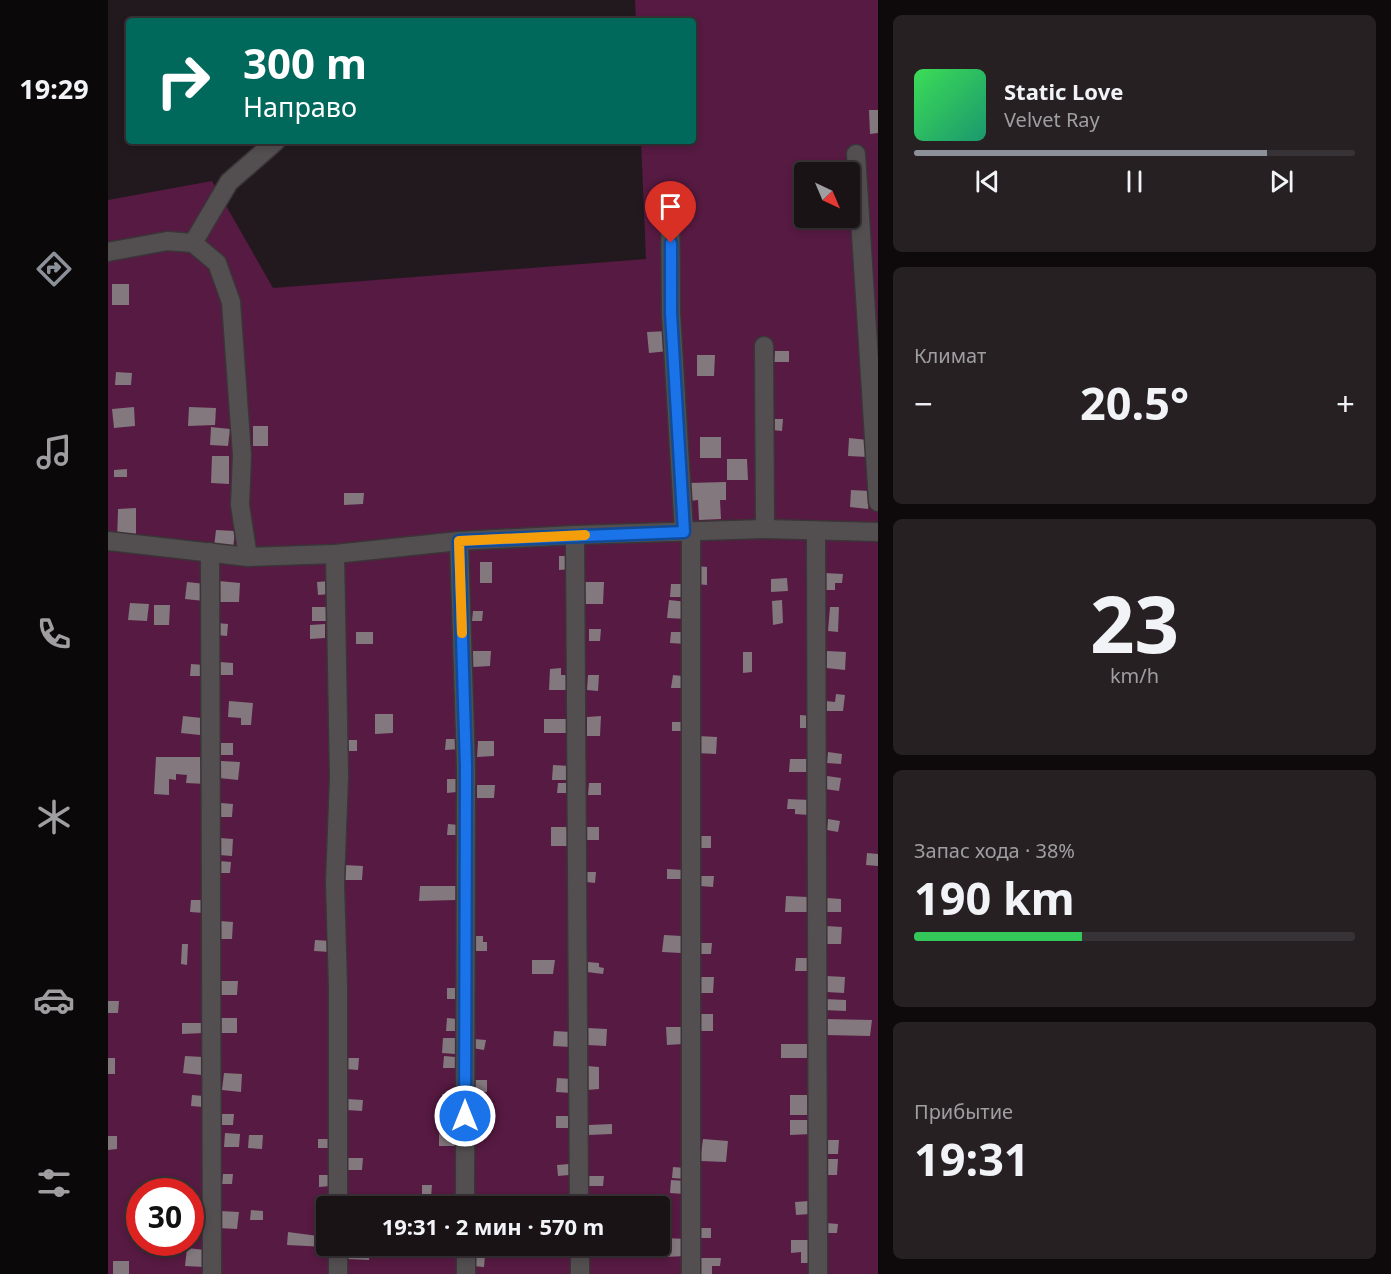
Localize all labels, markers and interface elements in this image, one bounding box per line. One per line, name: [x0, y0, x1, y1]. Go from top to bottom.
text: 300 m: [243, 34, 367, 91]
icon: right: [144, 42, 222, 120]
text: 19:29: [19, 70, 89, 107]
text: Static Love: [1004, 76, 1123, 106]
text: Направо: [243, 88, 357, 125]
text: Velvet Ray: [1004, 106, 1100, 133]
north arrow: [794, 162, 860, 228]
map controls: [794, 162, 860, 228]
icon: previous: [971, 165, 1004, 198]
icon: pause: [1118, 165, 1151, 198]
icon: next: [1265, 165, 1298, 198]
pin: [645, 181, 696, 243]
icon: arrive: [654, 190, 687, 223]
icon: directions: [33, 248, 75, 290]
text: Климат: [914, 342, 986, 369]
text: 20.5°: [1080, 372, 1189, 433]
text: −: [914, 381, 933, 426]
text: +: [1336, 381, 1355, 426]
icon: music: [33, 431, 75, 473]
text: 23: [1090, 570, 1179, 676]
icon: phone: [33, 613, 75, 655]
text: km/h: [1110, 662, 1159, 689]
icon: climate: [33, 796, 75, 838]
text: Запас хода · 38%: [914, 837, 1075, 864]
text: 190 km: [914, 867, 1075, 928]
icon: car: [33, 979, 75, 1021]
position arrow: [433, 1084, 497, 1148]
text: Прибытие: [914, 1098, 1013, 1125]
text: 19:31: [914, 1128, 1030, 1189]
icon: filters: [33, 1162, 75, 1204]
speed limit sign: 30: [126, 1178, 204, 1256]
text: 19:31 · 2 мин · 570 m: [382, 1211, 604, 1241]

